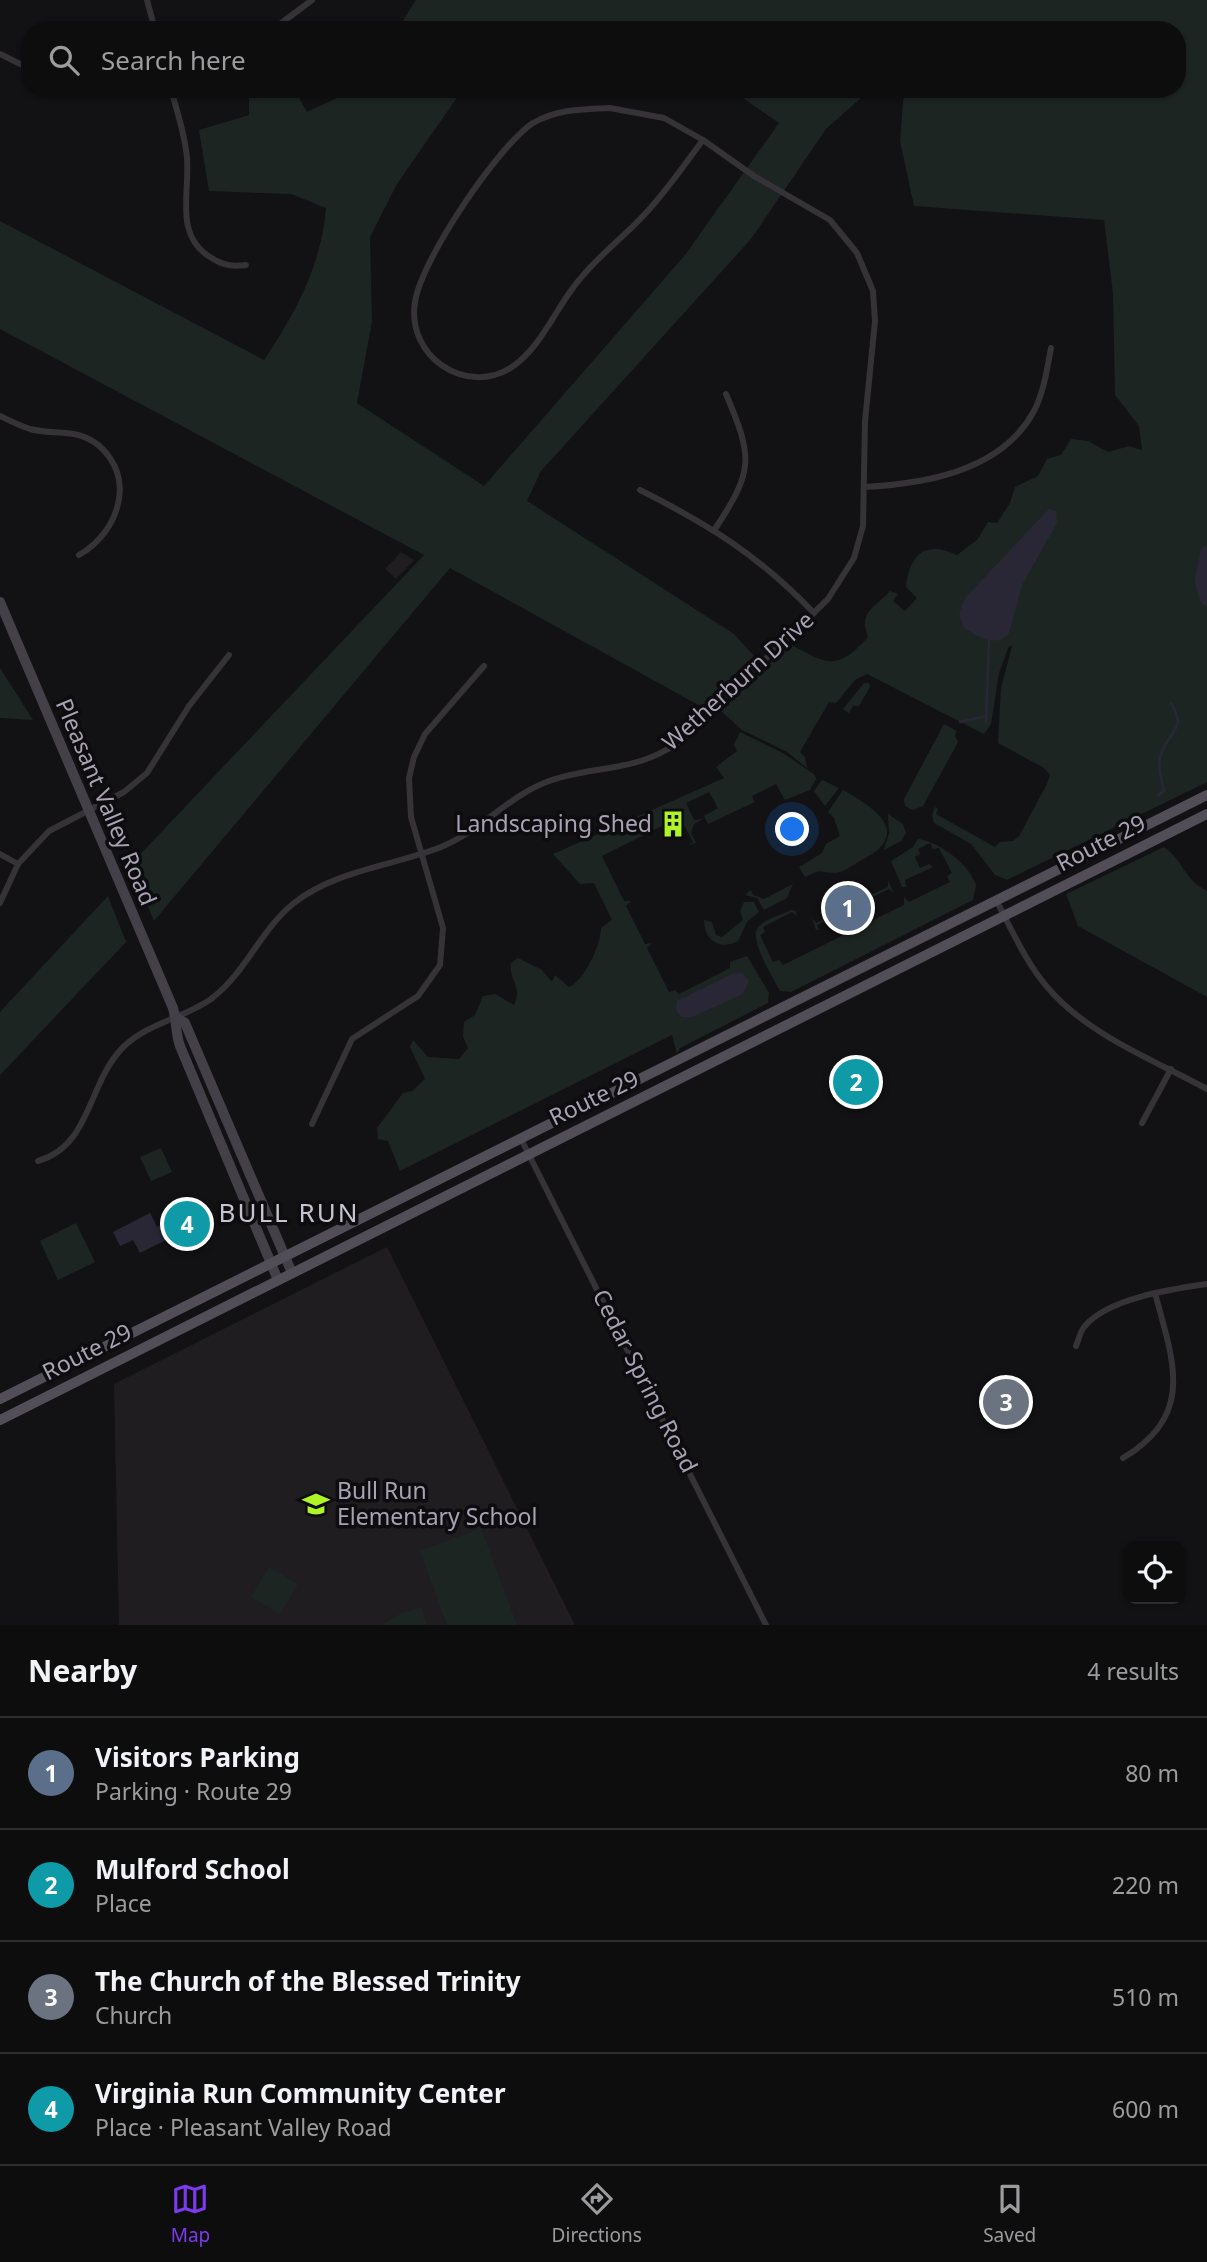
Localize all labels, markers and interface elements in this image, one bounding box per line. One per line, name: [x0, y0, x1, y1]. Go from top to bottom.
search box: [21, 21, 1186, 98]
icon: search: [45, 41, 83, 79]
text: Search here: [101, 42, 246, 78]
street label: Wetherburn Drive: [655, 604, 820, 757]
street label: Pleasant Valley Road: [49, 693, 165, 910]
street label: Route 29: [1051, 806, 1151, 878]
place label: Landscaping Shed: [455, 807, 652, 839]
building icon: Landscaping Shed: [658, 809, 688, 839]
your location: [775, 812, 809, 846]
pin: 1: [825, 882, 871, 934]
pin: 2: [833, 1056, 879, 1108]
street label: Route 29: [543, 1062, 644, 1133]
district label: BULL RUN: [219, 1194, 359, 1230]
pin: 4: [164, 1198, 210, 1250]
street label: Cedar Spring Road: [586, 1283, 706, 1478]
street label: Route 29: [37, 1315, 137, 1387]
pin: 3: [983, 1376, 1029, 1428]
place label: Bull Run Elementary School: [337, 1474, 537, 1532]
school or university icon: Bull Run Elementary School: [301, 1489, 331, 1519]
map controls: [1123, 1541, 1186, 1604]
button: locate: [1123, 1541, 1186, 1604]
text: Nearby: [28, 1650, 137, 1691]
text: 4 results: [1087, 1655, 1179, 1687]
text: Visitors Parking: [95, 1739, 300, 1775]
text: 1: [44, 1757, 58, 1789]
text: 80 m: [1125, 1757, 1179, 1789]
text: Parking · Route 29: [95, 1775, 292, 1807]
text: Mulford School: [95, 1851, 290, 1887]
text: 2: [44, 1869, 58, 1901]
text: 220 m: [1112, 1869, 1179, 1901]
text: Place: [95, 1887, 152, 1919]
text: The Church of the Blessed Trinity: [95, 1963, 521, 1999]
text: 3: [44, 1981, 58, 2013]
text: 510 m: [1112, 1981, 1179, 2013]
text: Church: [95, 1999, 172, 2031]
text: Virginia Run Community Center: [95, 2075, 506, 2111]
text: 4: [44, 2093, 58, 2125]
text: 600 m: [1112, 2093, 1179, 2125]
text: Place · Pleasant Valley Road: [95, 2111, 392, 2143]
tab: Map: [171, 2180, 210, 2248]
tab: Directions: [552, 2180, 642, 2248]
tab: Saved: [983, 2180, 1036, 2248]

